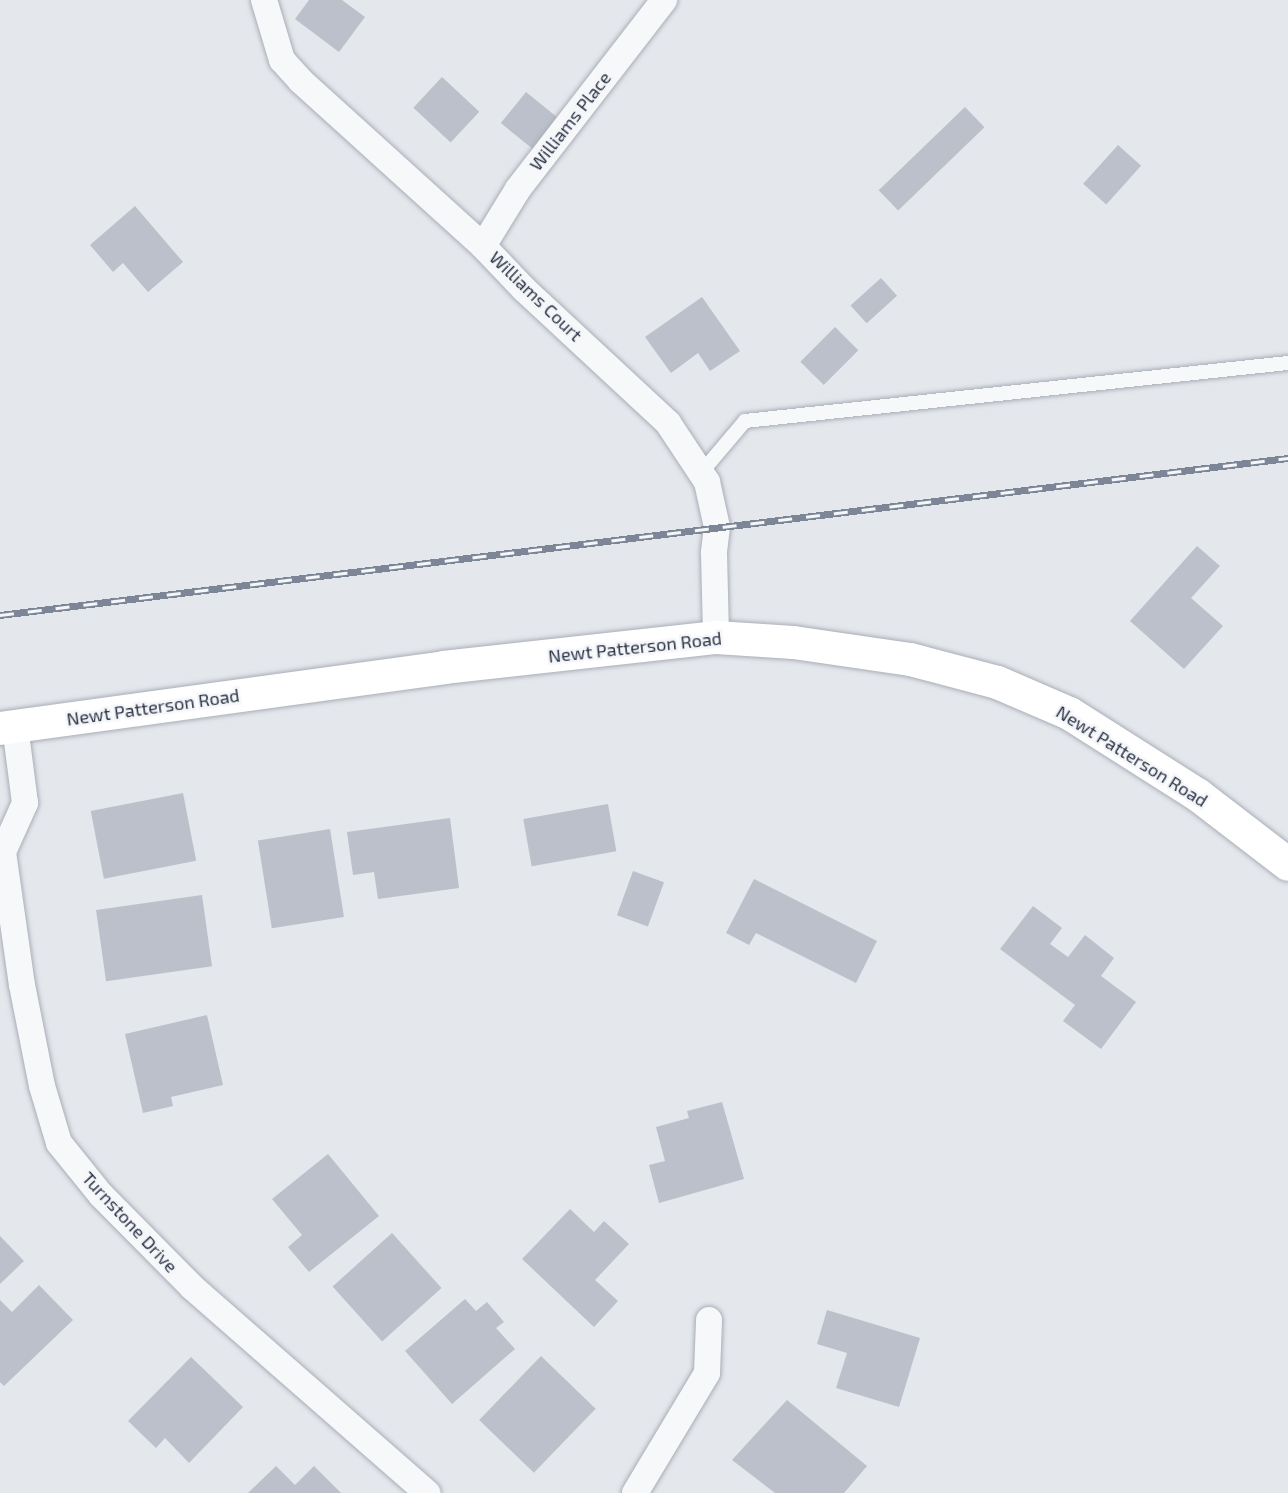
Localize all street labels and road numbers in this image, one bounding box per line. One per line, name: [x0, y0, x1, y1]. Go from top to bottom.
street label: Williams Place: [525, 67, 615, 175]
street label: Williams Court: [485, 246, 587, 346]
street label: Newt Patterson Road: [547, 627, 723, 667]
street label: Newt Patterson Road: [65, 684, 241, 730]
street label: Newt Patterson Road: [1052, 701, 1212, 811]
street label: Turnstone Drive: [78, 1167, 182, 1277]

